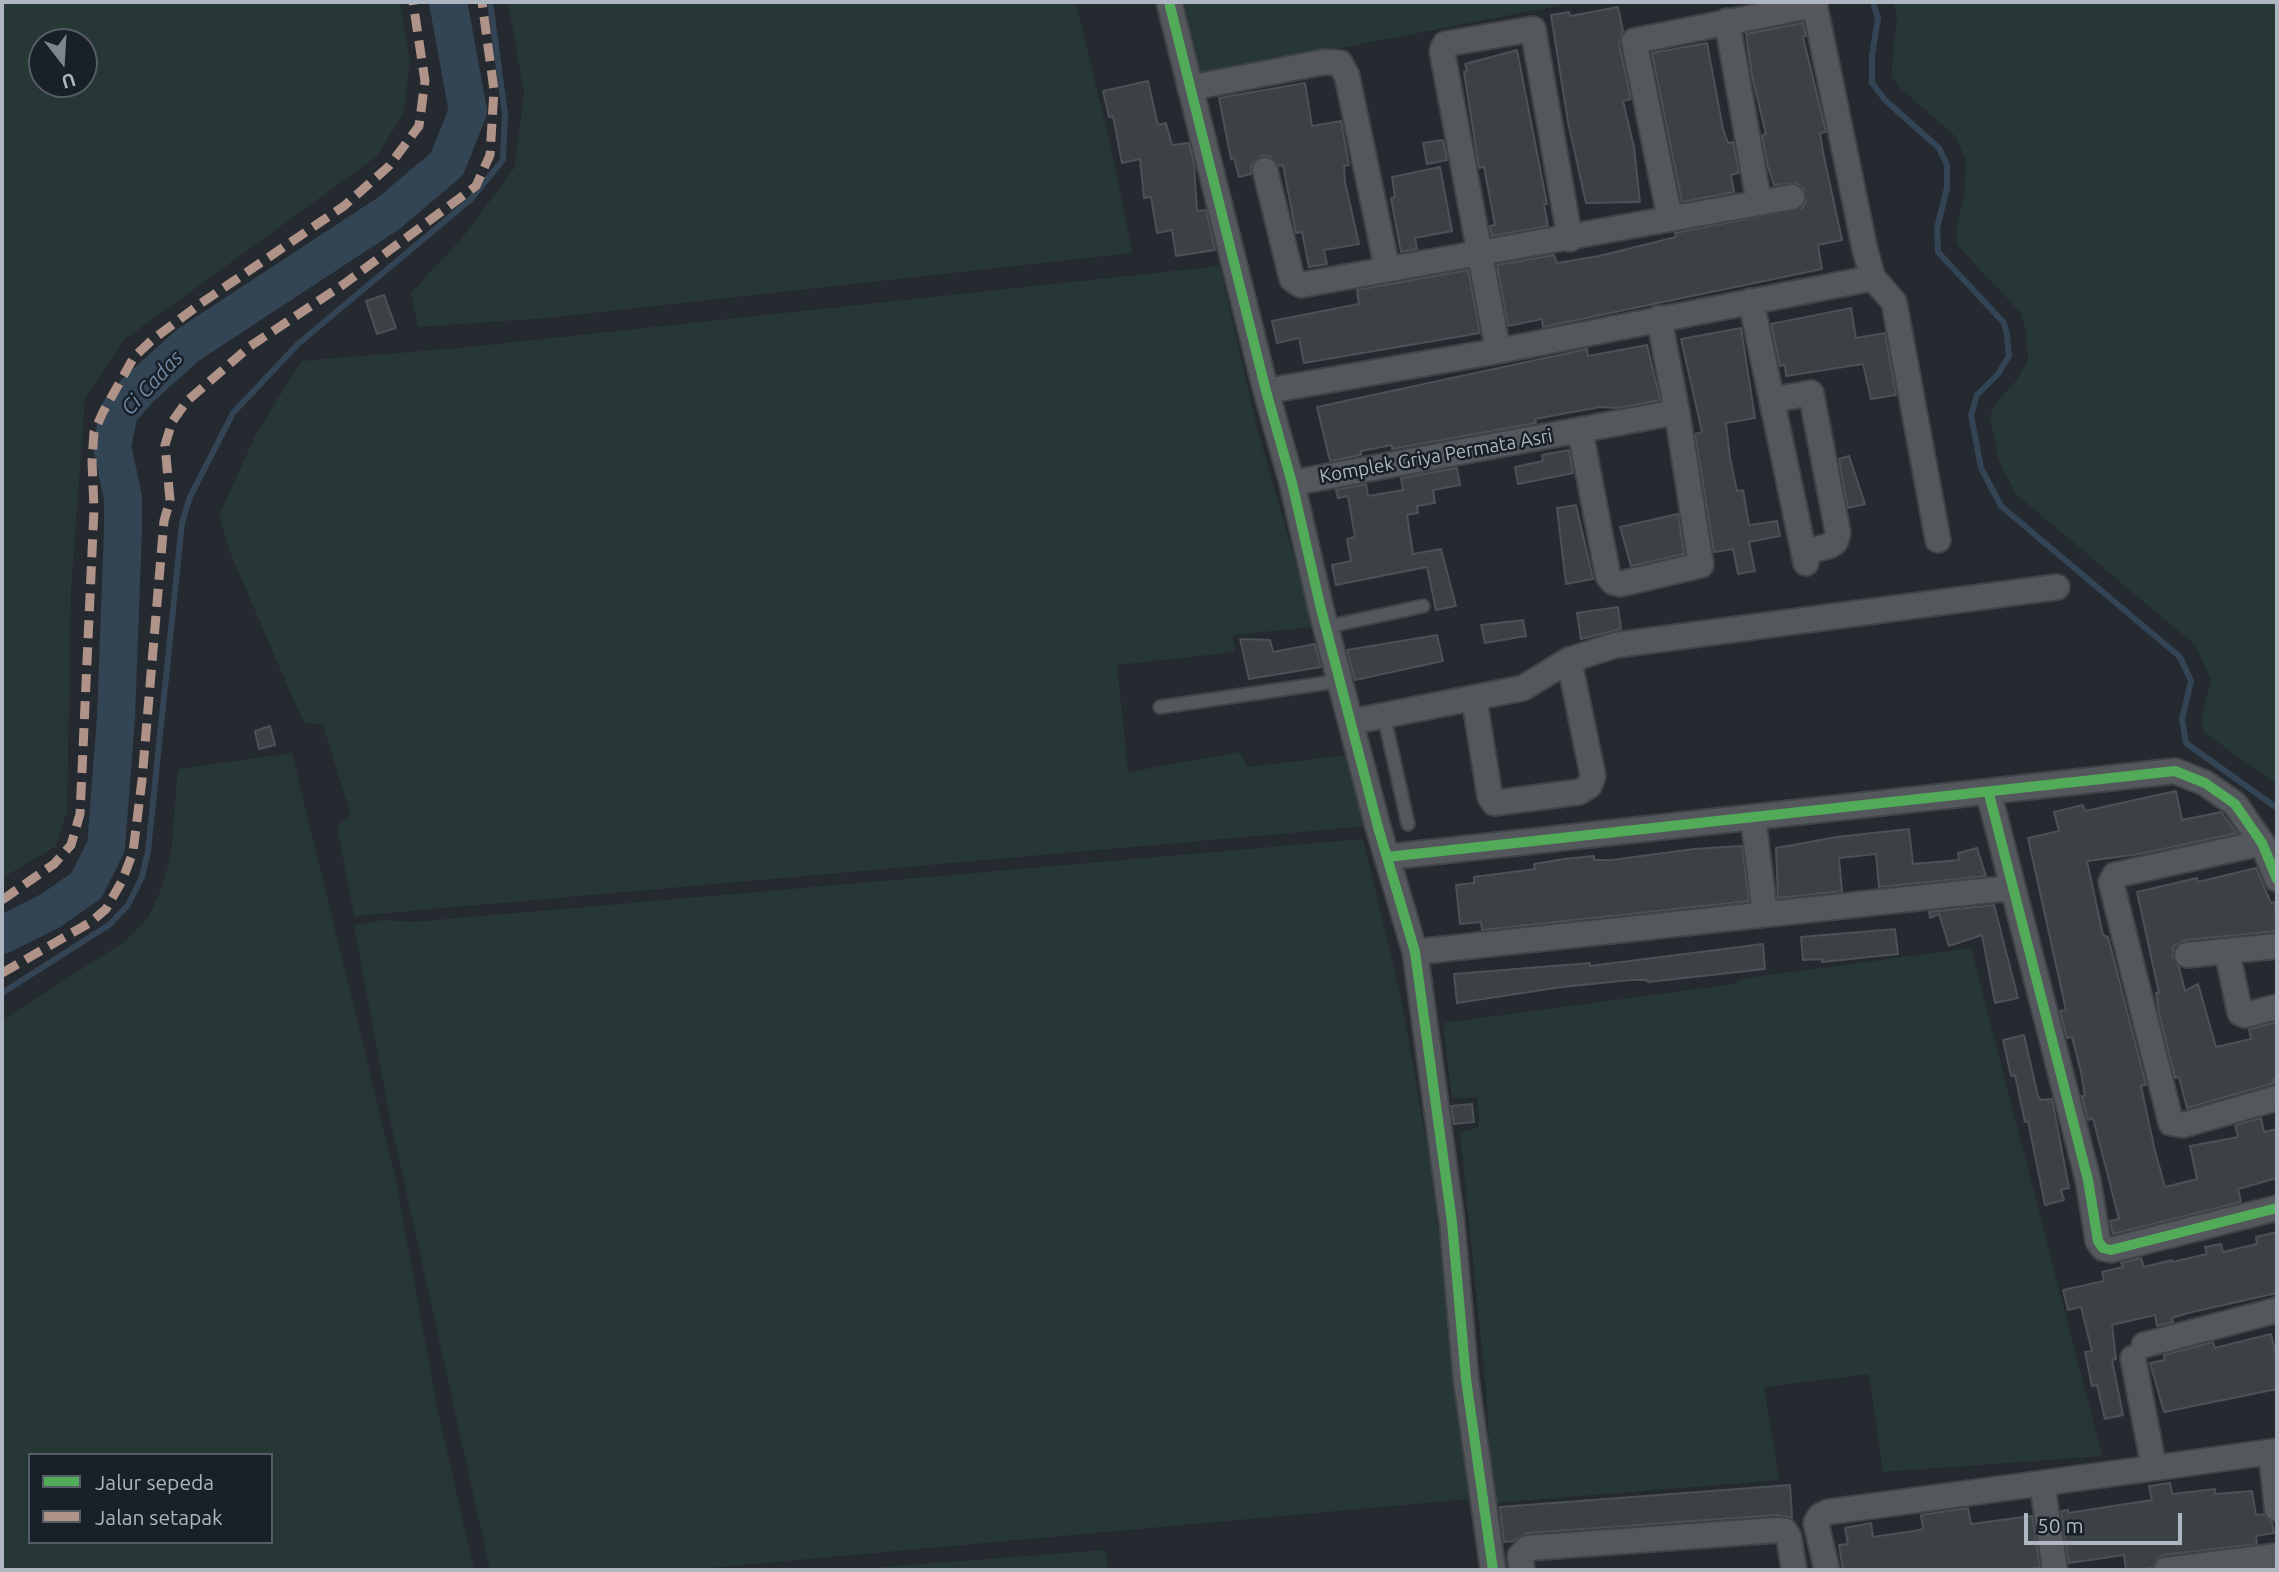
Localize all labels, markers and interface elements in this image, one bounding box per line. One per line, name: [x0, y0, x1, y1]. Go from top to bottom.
north arrow: [28, 28, 98, 98]
text: U: [59, 69, 78, 94]
water label: Ci Cadas: [116, 346, 188, 420]
street label: Komplek Griya Permata Asri: [1318, 424, 1554, 488]
legend: [28, 1453, 273, 1544]
text: Jalur sepeda: [95, 1470, 214, 1494]
scale bar: [2027, 1498, 2184, 1542]
text: Jalan setapak: [95, 1505, 223, 1529]
text: 50 m: [2037, 1513, 2084, 1537]

